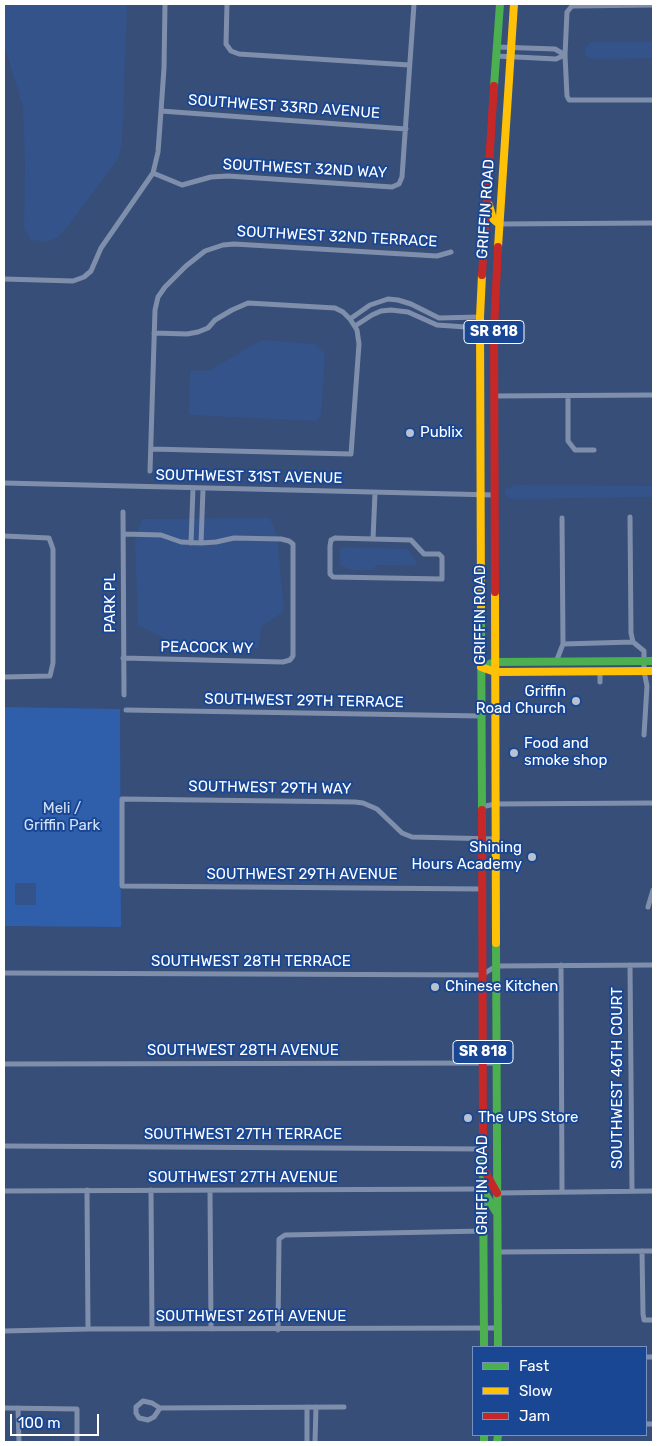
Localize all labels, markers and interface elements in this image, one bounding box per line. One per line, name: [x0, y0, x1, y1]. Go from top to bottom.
street label: SOUTHWEST 33RD AVENUE: [188, 91, 380, 123]
street label: SOUTHWEST 32ND WAY: [222, 156, 388, 182]
street label: GRIFFIN ROAD: [474, 158, 498, 260]
street label: SOUTHWEST 32ND TERRACE: [236, 223, 438, 251]
road number: SR 818: [464, 321, 524, 344]
place label: Publix: [420, 424, 463, 442]
marker: Publix: [404, 427, 416, 439]
street label: SOUTHWEST 31ST AVENUE: [155, 466, 343, 488]
street label: GRIFFIN ROAD: [472, 565, 490, 665]
street label: PARK PL: [102, 573, 120, 633]
street label: PEACOCK WY: [160, 638, 254, 658]
place label: Griffin Road Church: [476, 683, 566, 718]
street label: SOUTHWEST 29TH TERRACE: [204, 690, 404, 712]
marker: Griffin Road Church: [570, 695, 582, 707]
place label: Food and smoke shop: [524, 735, 607, 770]
marker: Food and smoke shop: [508, 747, 520, 759]
street label: SOUTHWEST 29TH WAY: [188, 778, 352, 798]
park label: Meli / Griffin Park: [24, 800, 100, 835]
place label: Shining Hours Academy: [411, 839, 522, 874]
marker: Shining Hours Academy: [526, 851, 538, 863]
street label: SOUTHWEST 29TH AVENUE: [206, 866, 398, 884]
street label: SOUTHWEST 28TH TERRACE: [151, 953, 351, 971]
place label: Chinese Kitchen: [445, 978, 558, 996]
marker: Chinese Kitchen: [429, 981, 441, 993]
street label: SOUTHWEST 46TH COURT: [609, 987, 627, 1169]
road number: SR 818: [453, 1040, 513, 1064]
street label: SOUTHWEST 28TH AVENUE: [147, 1042, 339, 1060]
place label: The UPS Store: [478, 1109, 579, 1127]
marker: The UPS Store: [462, 1112, 474, 1124]
street label: SOUTHWEST 27TH TERRACE: [144, 1126, 342, 1144]
street label: GRIFFIN ROAD: [474, 1135, 492, 1235]
street label: SOUTHWEST 27TH AVENUE: [148, 1169, 338, 1187]
street label: SOUTHWEST 26TH AVENUE: [156, 1308, 346, 1326]
legend: [472, 1346, 647, 1436]
text: Fast: [519, 1357, 549, 1375]
text: Slow: [519, 1382, 552, 1400]
scale bar: [12, 1404, 101, 1436]
text: Jam: [519, 1407, 550, 1425]
text: 100 m: [18, 1414, 60, 1432]

